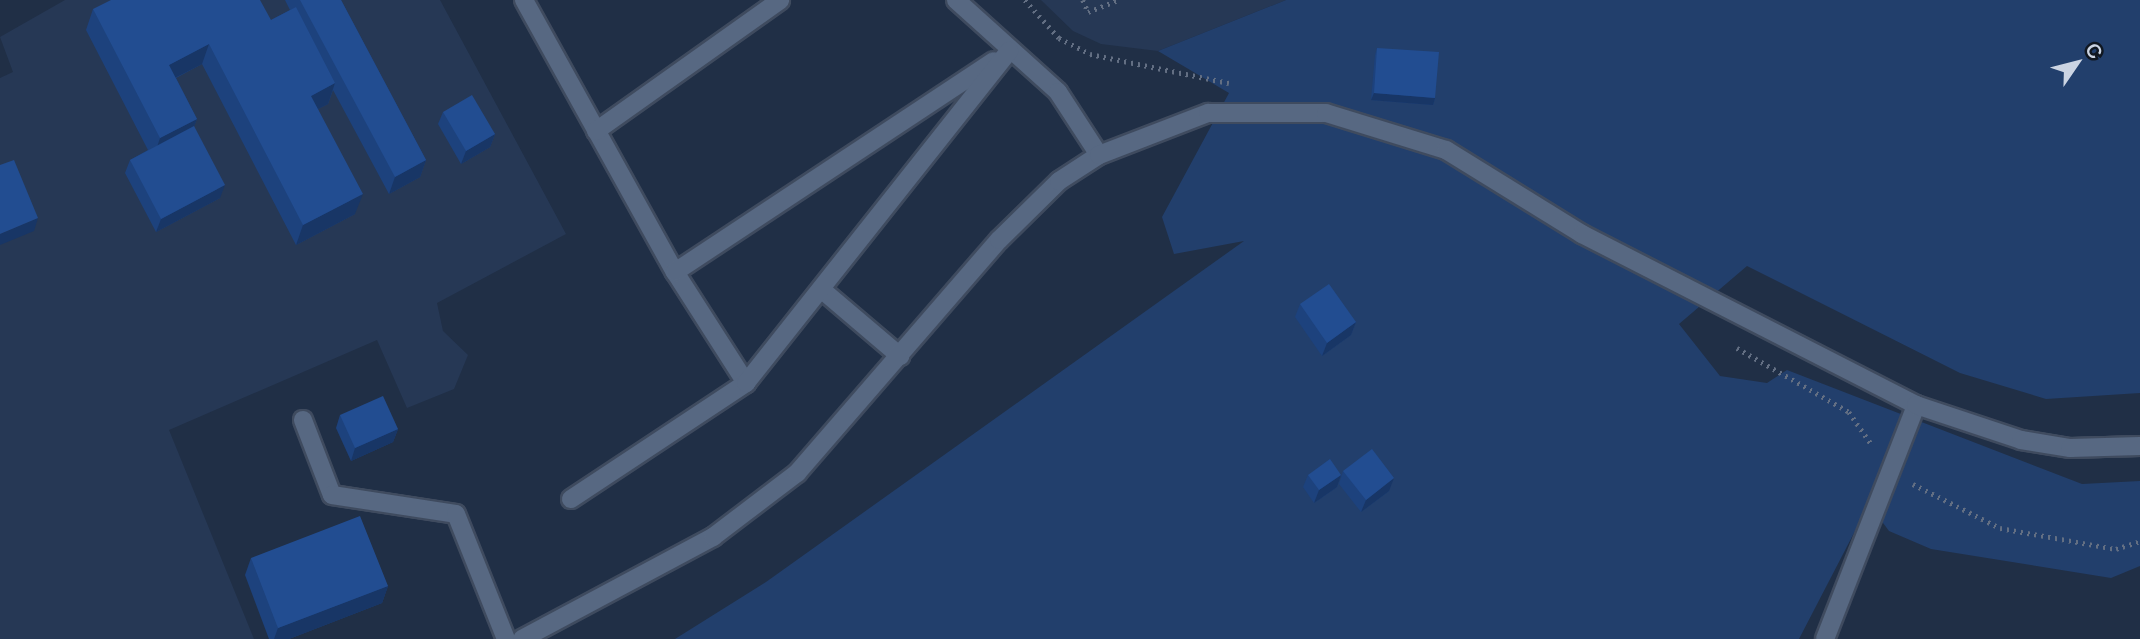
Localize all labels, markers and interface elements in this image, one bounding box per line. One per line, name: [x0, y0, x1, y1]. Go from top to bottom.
north arrow: [2042, 28, 2112, 98]
text: С: [2080, 38, 2109, 64]

